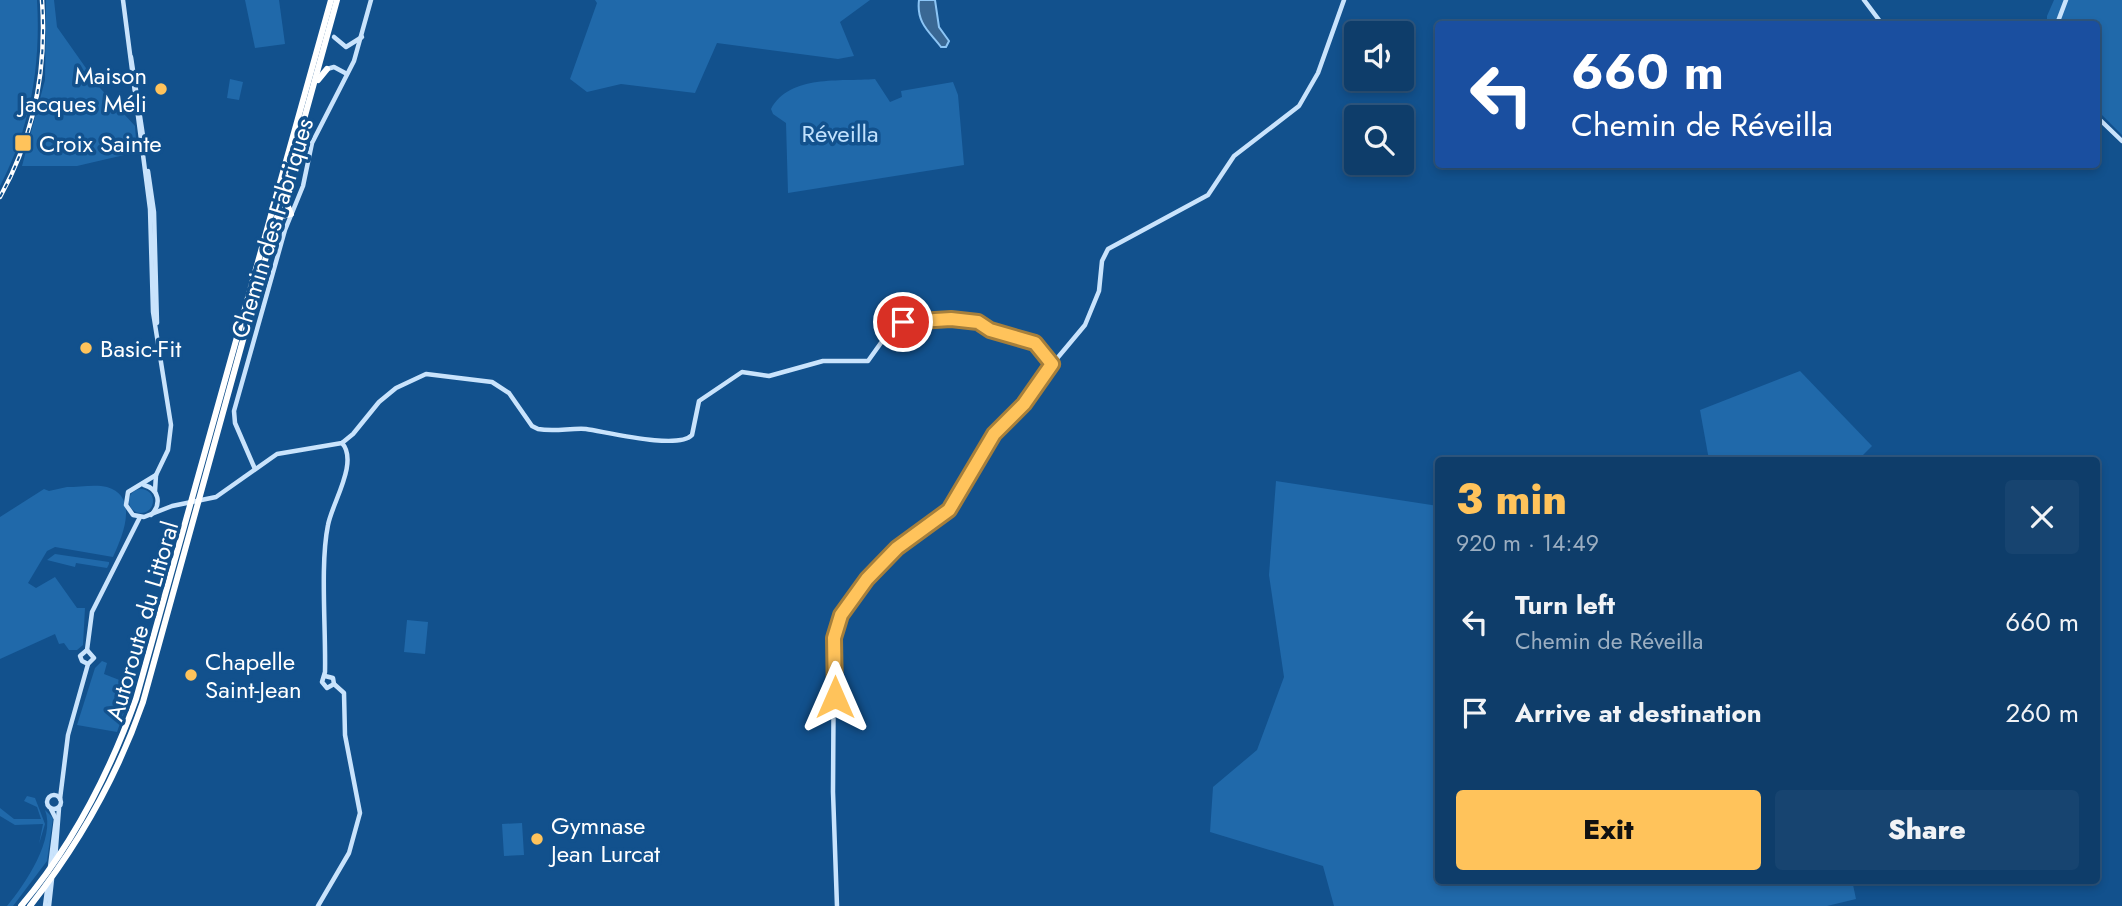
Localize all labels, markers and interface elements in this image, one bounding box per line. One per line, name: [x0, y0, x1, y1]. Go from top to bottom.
map controls: [1344, 21, 1414, 175]
button: sound: [1344, 21, 1414, 91]
text: 660 m: [1571, 37, 1724, 107]
icon: left: [1456, 49, 1547, 140]
place label: Maison Jacques Méli: [16, 58, 147, 121]
marker: Maison Jacques Méli: [153, 81, 169, 97]
text: Chemin de Réveilla: [1571, 102, 1833, 148]
button: search: [1344, 105, 1414, 175]
street label: Chemin des Fabriques: [222, 114, 322, 342]
park label: Réveilla: [801, 116, 879, 151]
place label: Croix Sainte: [39, 126, 162, 161]
marker: Croix Sainte: [13, 133, 33, 153]
pin: [873, 292, 933, 352]
icon: arrive: [884, 303, 922, 341]
place label: Basic-Fit: [100, 331, 182, 366]
marker: Basic-Fit: [78, 340, 94, 356]
text: 3 min: [1456, 469, 1567, 530]
button: close: [2005, 480, 2079, 554]
street label: Autoroute du Littoral: [97, 517, 187, 725]
text: 920 m · 14:49: [1456, 526, 1599, 560]
text: Turn left: [1515, 586, 1615, 624]
icon: left: [1456, 603, 1494, 641]
text: 660 m: [2005, 603, 2079, 641]
text: Chemin de Réveilla: [1515, 624, 1703, 658]
place label: Chapelle Saint-Jean: [205, 644, 302, 707]
position arrow: [798, 660, 872, 734]
marker: Chapelle Saint-Jean: [183, 667, 199, 683]
icon: arrive: [1456, 694, 1494, 732]
text: Arrive at destination: [1515, 694, 1762, 732]
text: 260 m: [2006, 694, 2079, 732]
button: Exit: [1456, 790, 1761, 870]
button: Share: [1775, 790, 2079, 870]
place label: Gymnase Jean Lurcat: [548, 808, 660, 871]
marker: Gymnase Jean Lurcat: [529, 831, 545, 847]

